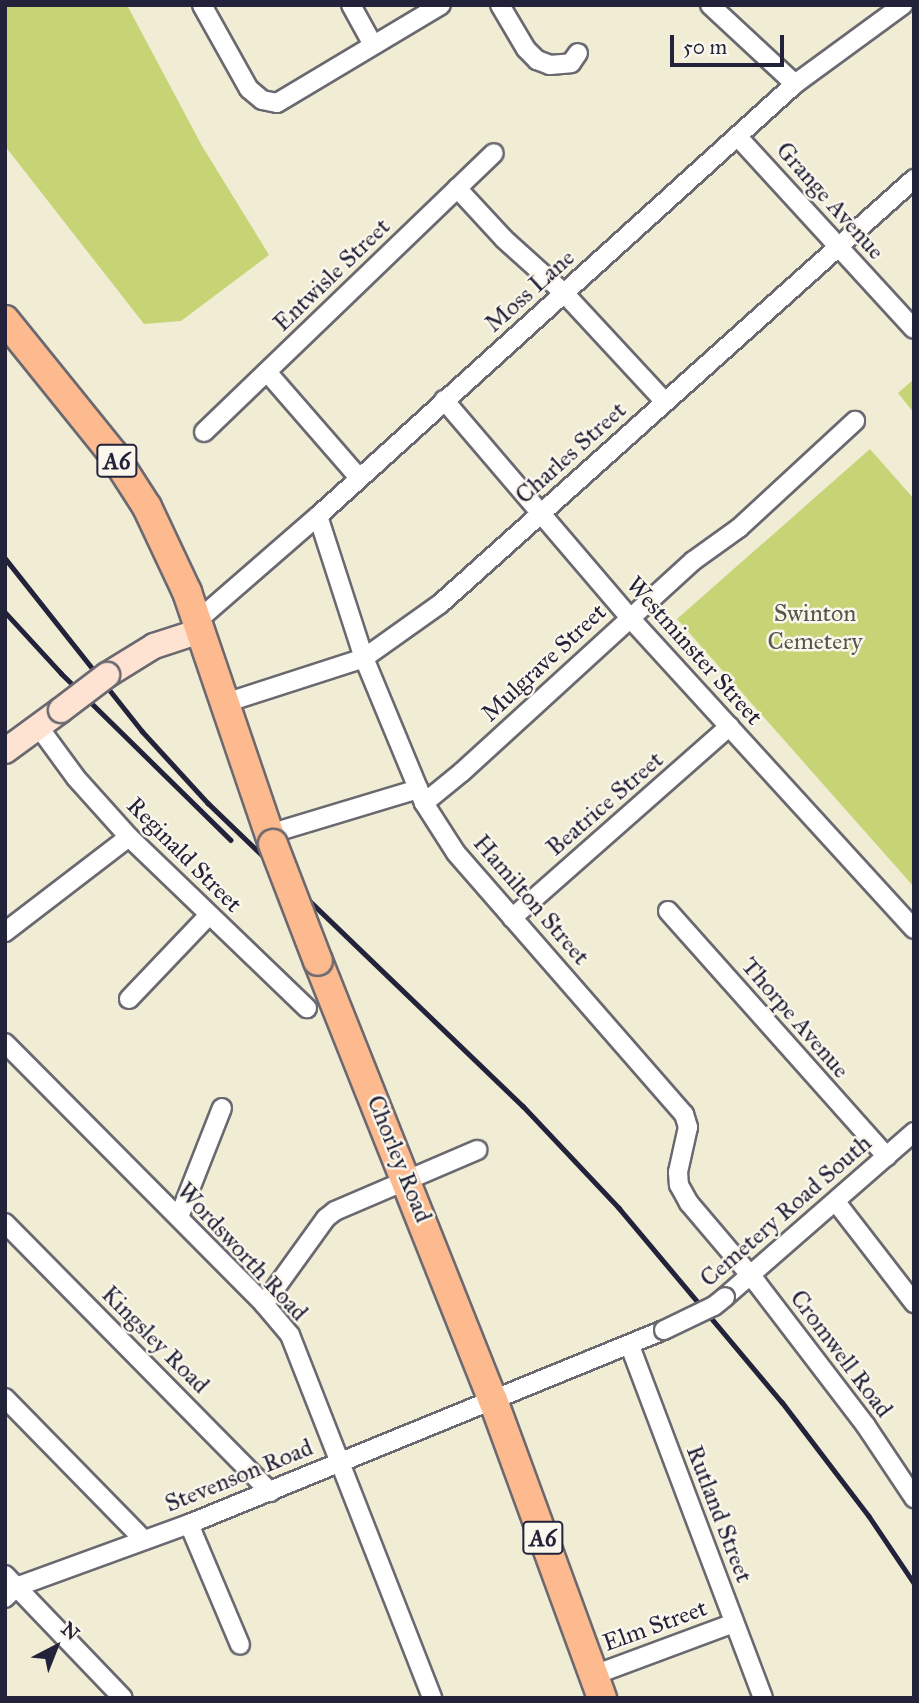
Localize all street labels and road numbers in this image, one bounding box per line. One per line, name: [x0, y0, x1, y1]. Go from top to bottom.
street label: Grange Avenue: [770, 136, 890, 266]
street label: Entwisle Street: [268, 212, 396, 338]
street label: Moss Lane: [479, 243, 581, 339]
street label: Charles Street: [510, 396, 632, 510]
road number: A6: [96, 442, 138, 481]
street label: Westminster Street: [620, 571, 768, 731]
street label: Mulgrave Street: [476, 598, 612, 728]
street label: Beatrice Street: [541, 746, 669, 862]
street label: Reginald Street: [120, 791, 248, 919]
street label: Hamilton Street: [467, 829, 595, 971]
street label: Thorpe Avenue: [735, 952, 855, 1084]
street label: Chorley Road: [360, 1091, 438, 1227]
street label: Cemetery Road South: [695, 1129, 877, 1293]
street label: Wordsworth Road: [171, 1177, 313, 1327]
street label: Kingsley Road: [95, 1280, 215, 1400]
street label: Cromwell Road: [784, 1285, 898, 1423]
street label: Stevenson Road: [161, 1433, 317, 1519]
street label: Rutland Street: [680, 1441, 758, 1587]
road number: A6: [522, 1518, 564, 1558]
street label: Elm Street: [599, 1594, 711, 1658]

